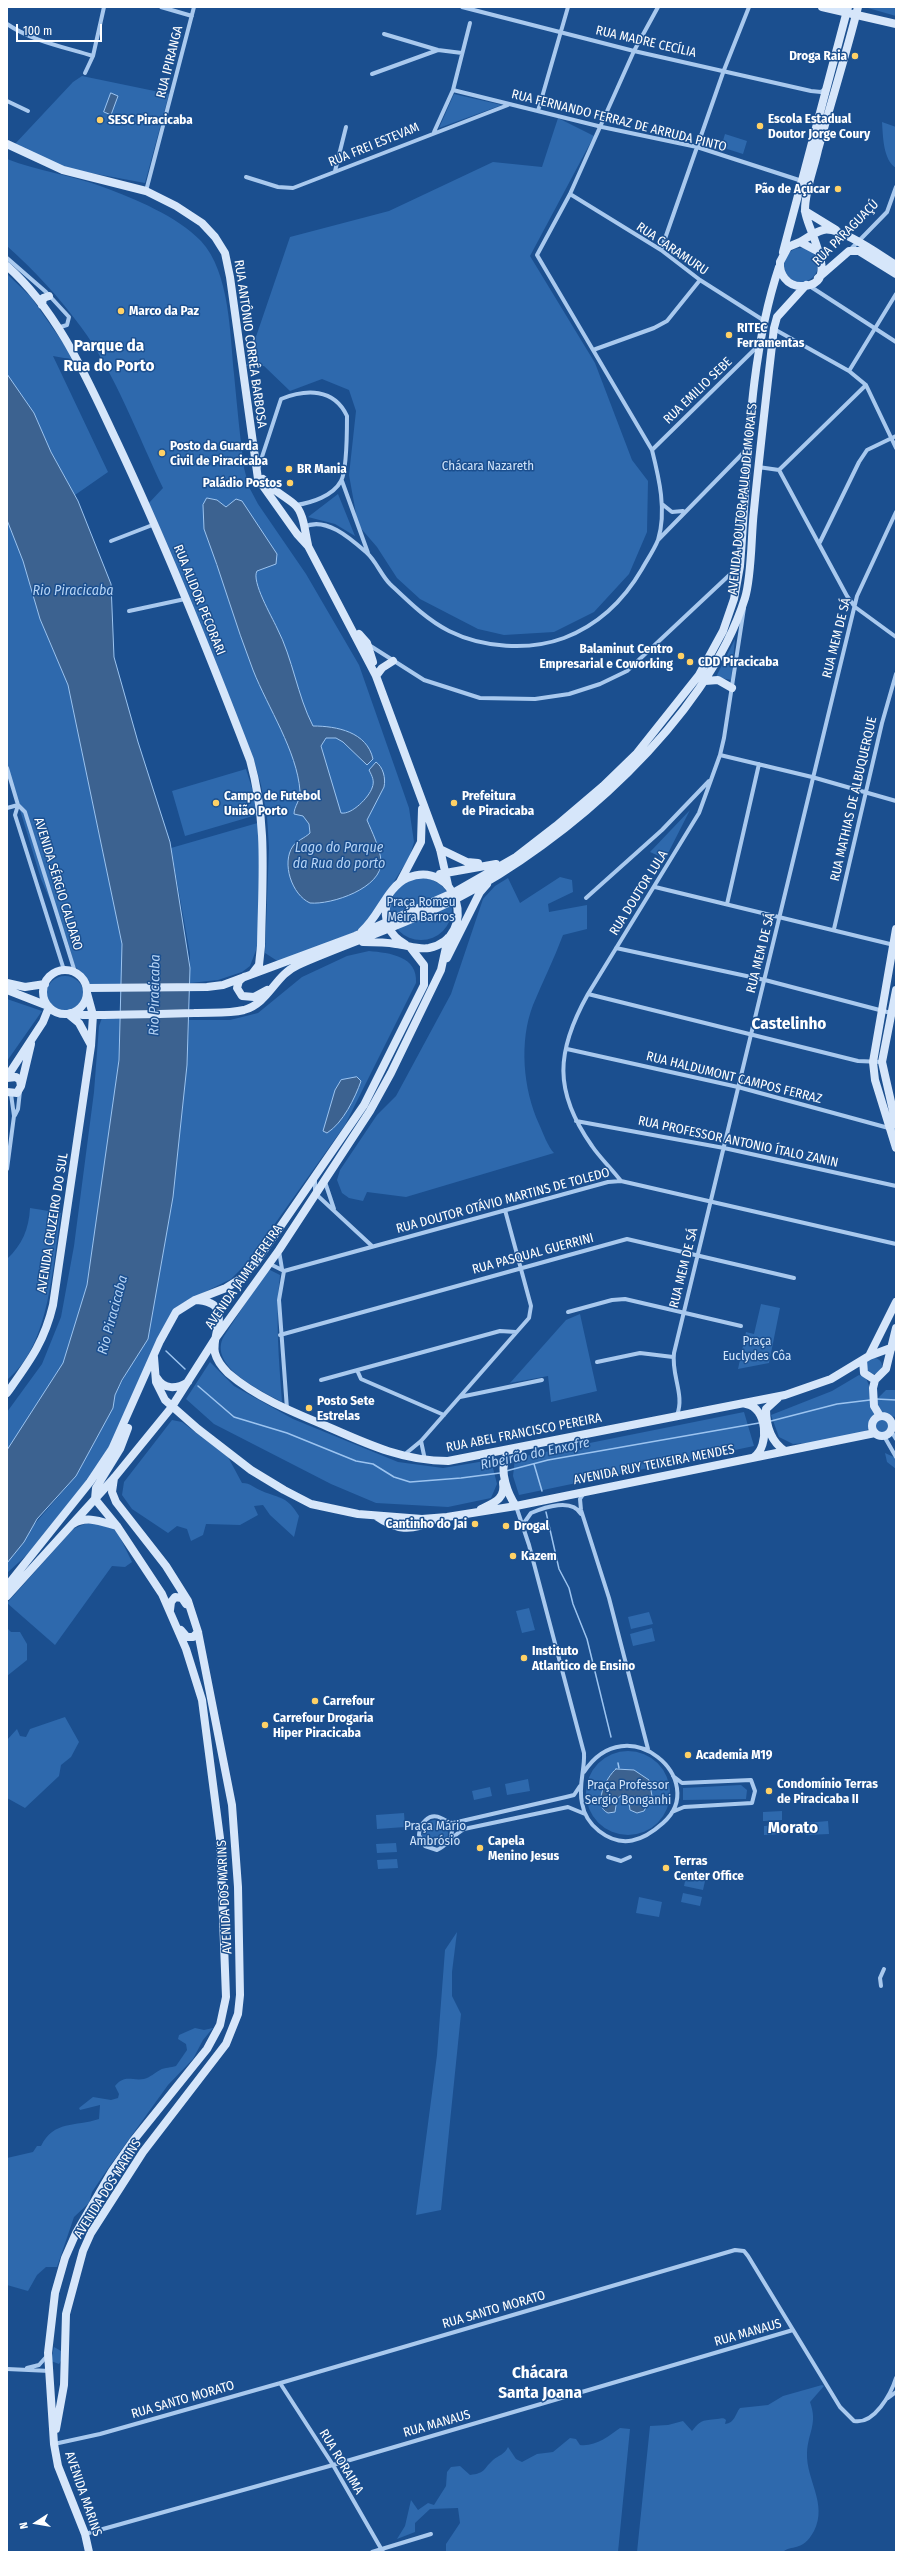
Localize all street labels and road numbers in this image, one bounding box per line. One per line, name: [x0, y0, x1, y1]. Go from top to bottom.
street label: RUA MADRE CECÍLIA: [594, 23, 698, 61]
street label: RUA IPIRANGA: [153, 24, 187, 100]
street label: RUA FERNANDO FERRAZ DE ARRUDA PINTO: [510, 87, 728, 155]
street label: RUA FREI ESTEVAM: [326, 120, 422, 170]
street label: RUA PARAGUAÇÚ: [810, 197, 882, 269]
street label: RUA CARAMURU: [633, 219, 711, 279]
street label: RUA ANTÔNIO CORRÊA BARBOSA: [230, 259, 270, 429]
street label: RUA EMILIO SEBE: [660, 354, 736, 428]
street label: AVENIDA DOUTOR PAULO DE MORAES: [725, 403, 761, 595]
street label: RUA ALIDOR PECORARI: [170, 542, 228, 658]
street label: RUA MEM DE SÁ: [820, 596, 854, 680]
street label: RUA MATHIAS DE ALBUQUERQUE: [827, 715, 881, 883]
street label: AVENIDA SÉRGIO CALDARO: [30, 816, 86, 952]
street label: RUA DOUTOR LULA: [607, 848, 671, 938]
street label: RUA MEM DE SÁ: [744, 911, 778, 995]
street label: RUA HALDUMONT CAMPOS FERRAZ: [645, 1049, 823, 1107]
street label: RUA PROFESSOR ANTONIO ÍTALO ZANIN: [637, 1113, 839, 1171]
street label: AVENIDA CRUZEIRO DO SUL: [34, 1152, 72, 1294]
street label: RUA DOUTOR OTÁVIO MARTINS DE TOLEDO: [395, 1165, 611, 1237]
street label: AVENIDA JAIME PEREIRA: [202, 1222, 286, 1332]
street label: RUA MEM DE SÁ: [667, 1226, 701, 1310]
street label: RUA PASQUAL GUERRINI: [471, 1230, 595, 1278]
street label: RUA ABEL FRANCISCO PEREIRA: [445, 1410, 603, 1456]
street label: AVENIDA RUY TEIXEIRA MENDES: [572, 1442, 736, 1488]
street label: AVENIDA DOS MARINS: [214, 1840, 236, 1954]
street label: AVENIDA DOS MARINS: [71, 2136, 145, 2242]
street label: RUA SANTO MORATO: [441, 2288, 547, 2332]
street label: RUA MANAUS: [713, 2316, 783, 2350]
street label: RUA SANTO MORATO: [130, 2378, 236, 2422]
street label: RUA MANAUS: [402, 2407, 472, 2441]
street label: RUA RORAIMA: [316, 2427, 366, 2497]
street label: AVENIDA MARINS: [61, 2449, 105, 2539]

